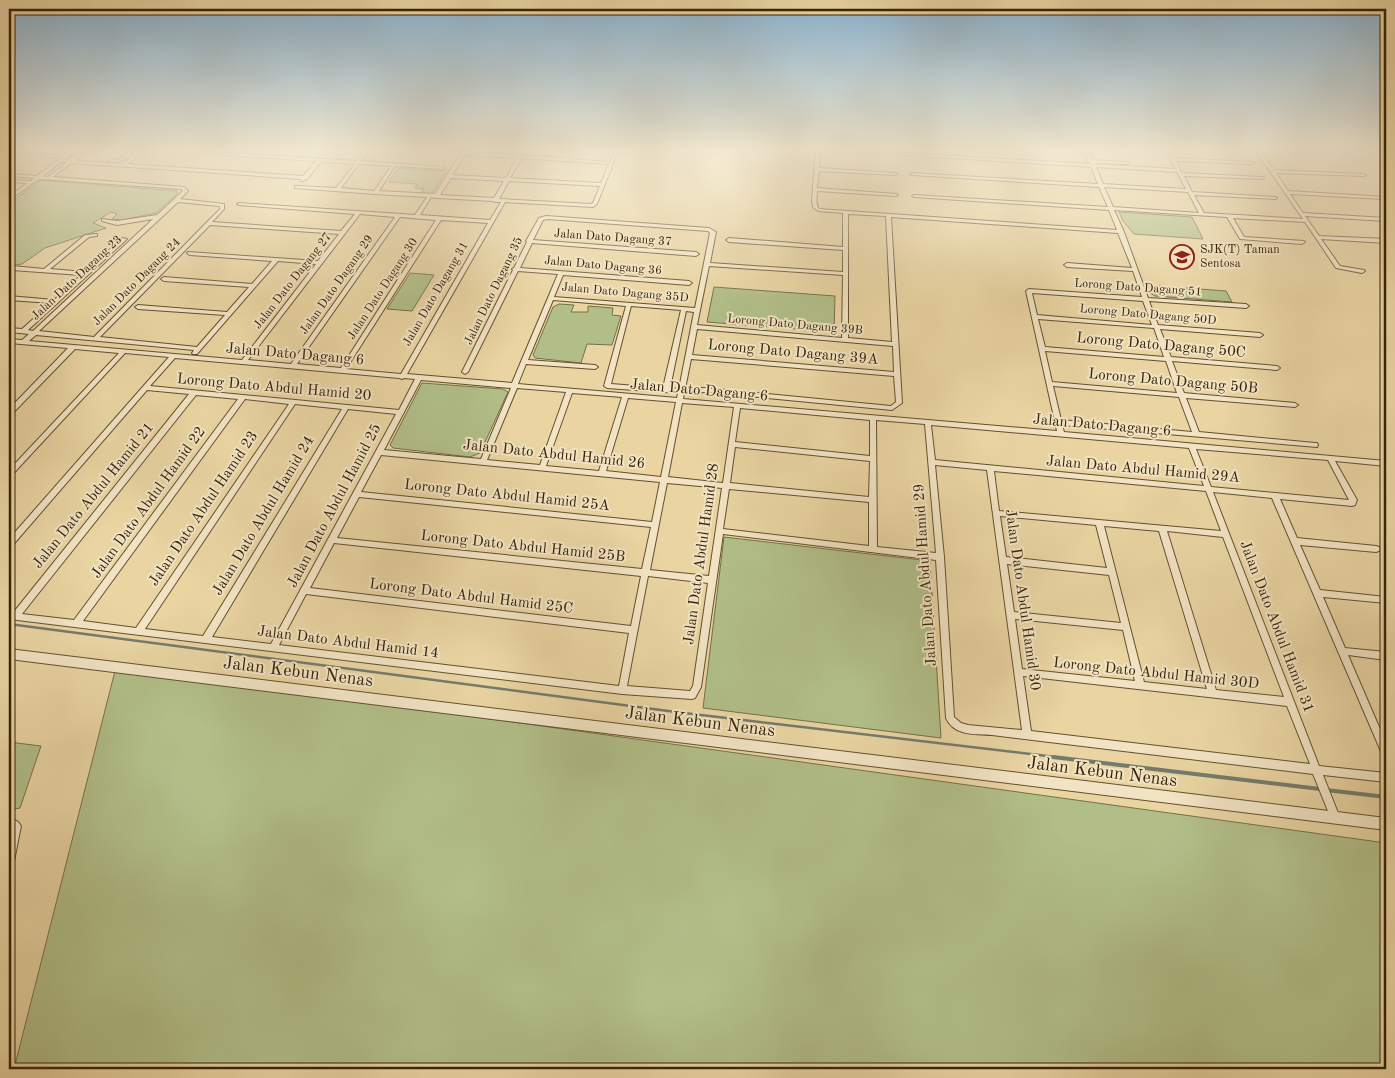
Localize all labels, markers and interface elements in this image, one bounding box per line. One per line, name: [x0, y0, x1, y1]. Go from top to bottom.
street label: Jalan Dato Dagang 37: [554, 228, 672, 248]
street label: Jalan Dato Dagang 27: [252, 231, 334, 331]
street label: Jalan Dato Dagang 23: [30, 233, 124, 323]
street label: Jalan Dato Dagang 29: [298, 233, 376, 337]
street label: Jalan Dato Dagang 35: [462, 235, 525, 347]
street label: Jalan Dato Dagang 24: [91, 236, 183, 328]
street label: Jalan Dato Dagang 30: [346, 236, 420, 342]
street label: Jalan Dato Dagang 31: [401, 240, 471, 348]
place label: SJK(T) Taman Sentosa: [1200, 243, 1280, 270]
school or university icon: SJK(T) Taman Sentosa: [1169, 244, 1195, 270]
street label: Jalan Dato Dagang 36: [544, 255, 662, 277]
street label: Lorong Dato Dagang 51: [1074, 277, 1202, 298]
street label: Jalan Dato Dagang 35D: [561, 280, 689, 305]
street label: Lorong Dato Dagang 50D: [1079, 302, 1217, 327]
street label: Lorong Dato Dagang 39B: [727, 313, 863, 337]
street label: Lorong Dato Dagang 50C: [1076, 331, 1246, 361]
street label: Lorong Dato Dagang 39A: [707, 338, 880, 368]
street label: Jalan Dato Dagang 6: [225, 341, 365, 369]
street label: Lorong Dato Dagang 50B: [1088, 367, 1258, 397]
street label: Lorong Dato Abdul Hamid 20: [176, 372, 372, 404]
street label: Jalan Dato Dagang 6: [629, 377, 769, 405]
street label: Jalan Dato Dagang 6: [1032, 412, 1172, 440]
street label: Jalan Dato Abdul Hamid 21: [31, 420, 157, 572]
street label: Jalan Dato Abdul Hamid 25: [285, 422, 385, 590]
street label: Jalan Dato Abdul Hamid 22: [89, 425, 209, 581]
street label: Jalan Dato Abdul Hamid 23: [147, 429, 261, 589]
street label: Jalan Dato Abdul Hamid 24: [210, 434, 318, 598]
street label: Jalan Dato Abdul Hamid 26: [462, 438, 646, 472]
street label: Jalan Dato Abdul Hamid 29A: [1045, 454, 1241, 486]
street label: Jalan Dato Abdul Hamid 28: [682, 462, 722, 646]
street label: Lorong Dato Abdul Hamid 25A: [403, 478, 611, 514]
street label: Jalan Dato Abdul Hamid 29: [912, 483, 940, 667]
street label: Jalan Dato Abdul Hamid 30: [1002, 508, 1042, 692]
street label: Lorong Dato Abdul Hamid 25B: [420, 529, 626, 565]
street label: Jalan Dato Abdul Hamid 31: [1236, 539, 1316, 715]
street label: Lorong Dato Abdul Hamid 25C: [368, 577, 574, 617]
street label: Jalan Dato Abdul Hamid 14: [256, 624, 440, 662]
street label: Jalan Kebun Nenas: [222, 654, 374, 690]
street label: Lorong Dato Abdul Hamid 30D: [1052, 656, 1260, 692]
street label: Jalan Kebun Nenas: [624, 704, 776, 740]
street label: Jalan Kebun Nenas: [1026, 754, 1178, 790]

